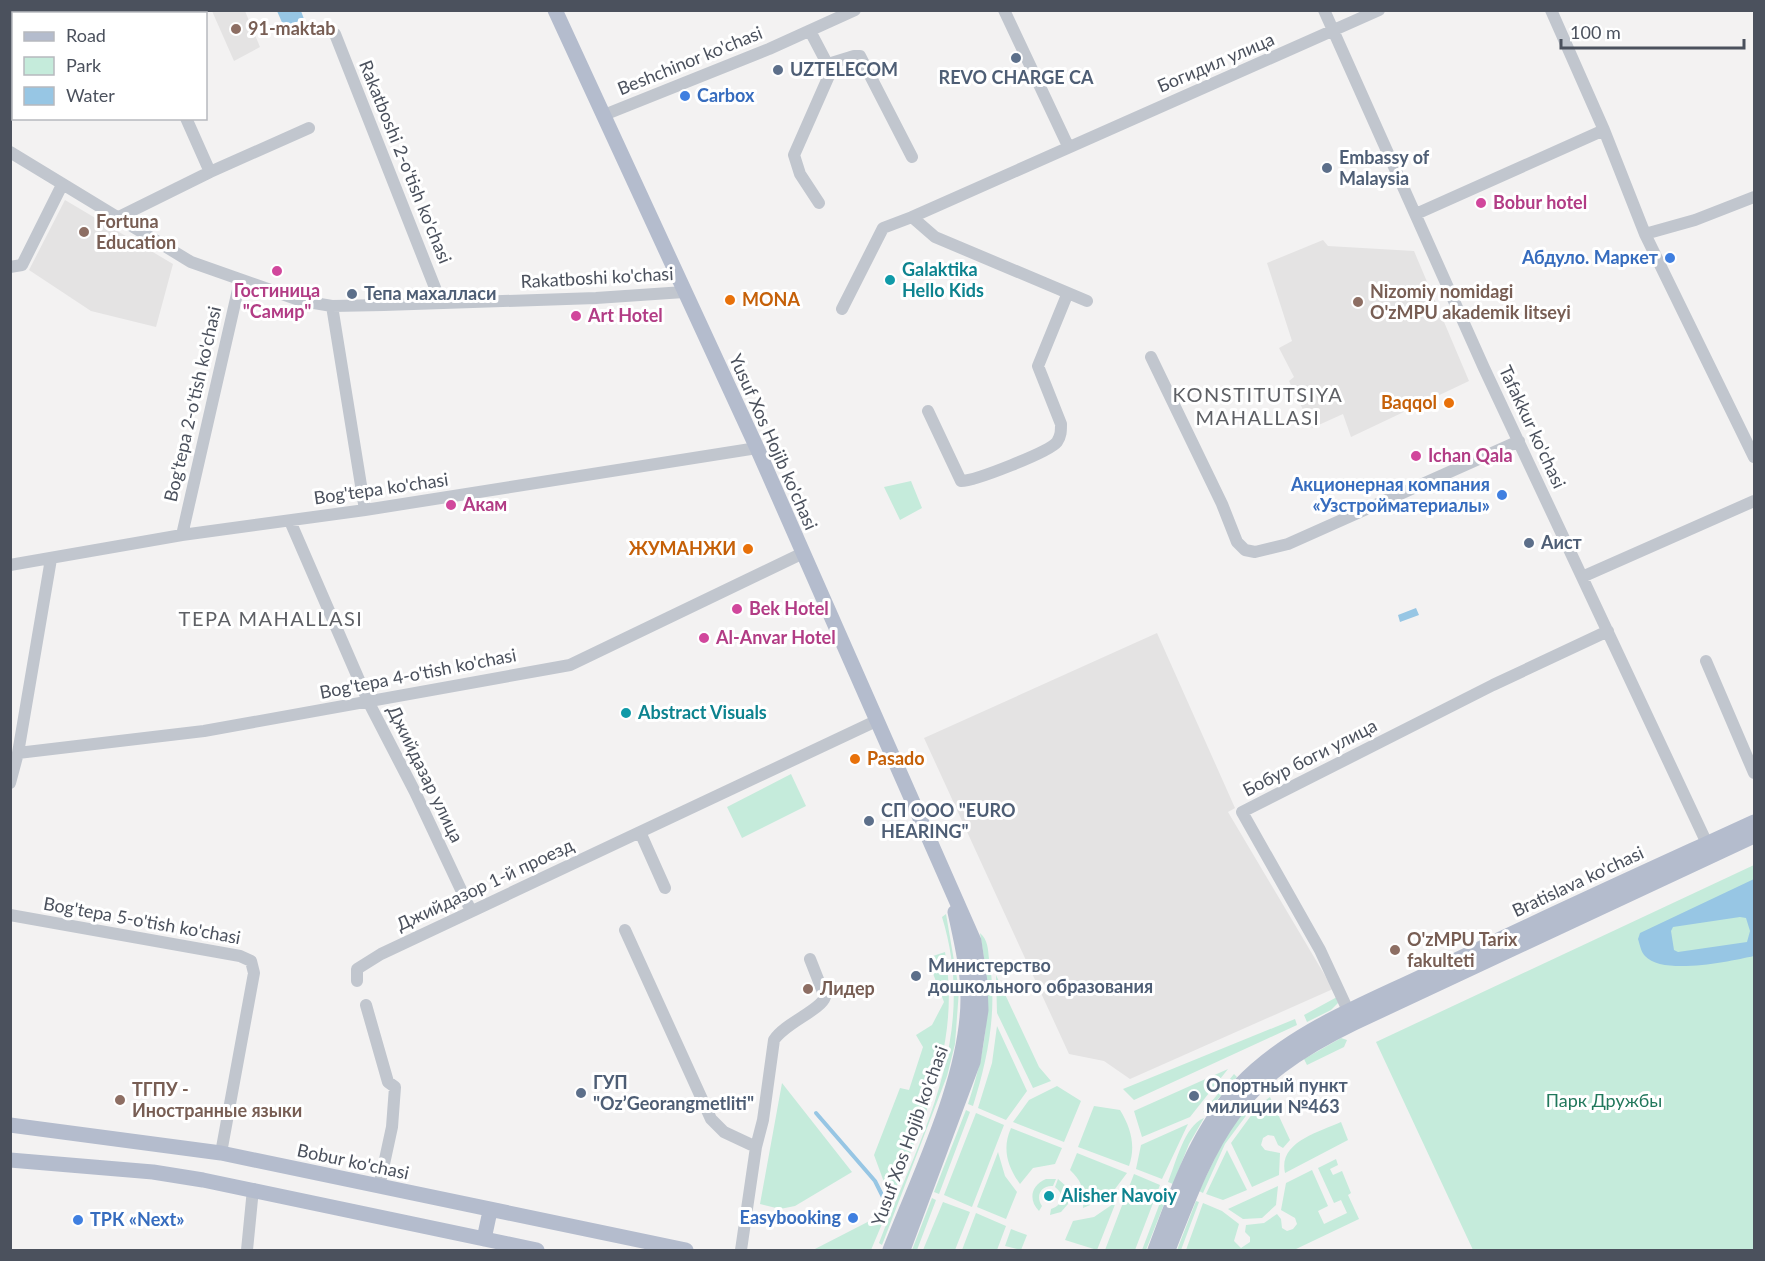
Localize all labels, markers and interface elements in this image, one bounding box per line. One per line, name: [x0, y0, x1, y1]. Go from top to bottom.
legend: [12, 12, 207, 120]
scale bar: [1561, 12, 1744, 50]
place label: 91-maktab: [248, 17, 335, 39]
street label: Beshchinor ko'chasi: [614, 21, 765, 99]
text: 100 m: [1570, 21, 1621, 43]
marker: 91-maktab: [229, 22, 243, 36]
text: Road: [66, 24, 106, 46]
street label: Богидил улица: [1154, 28, 1277, 97]
marker: REVO CHARGE CA: [1009, 51, 1023, 65]
text: Park: [66, 54, 102, 76]
street label: Rakatboshi 2-o'tish ko'chasi: [355, 57, 457, 266]
place label: UZTELECOM: [790, 58, 898, 80]
marker: UZTELECOM: [771, 63, 785, 77]
place label: REVO CHARGE CA: [939, 66, 1094, 88]
text: Water: [66, 84, 115, 106]
place label: Carbox: [697, 84, 755, 106]
marker: Carbox: [678, 89, 692, 103]
place label: Embassy of Malaysia: [1339, 146, 1430, 189]
marker: Embassy of Malaysia: [1320, 161, 1334, 175]
place label: Bobur hotel: [1493, 191, 1587, 213]
marker: Bobur hotel: [1474, 196, 1488, 210]
place label: Fortuna Education: [96, 210, 176, 253]
marker: Fortuna Education: [77, 225, 91, 239]
place label: Абдуло. Маркет: [1521, 246, 1659, 268]
marker: Абдуло. Маркет: [1663, 251, 1677, 265]
place label: Galaktika Hello Kids: [902, 258, 984, 301]
street label: Rakatboshi ko'chasi: [520, 262, 674, 292]
marker: Гостиница "Самир": [270, 264, 284, 278]
marker: Galaktika Hello Kids: [883, 273, 897, 287]
place label: Гостиница "Самир": [234, 279, 320, 322]
place label: Nizomiy nomidagi O'zMPU akademik litseyi: [1370, 280, 1571, 323]
place label: Тепа махалласи: [364, 282, 496, 304]
marker: Тепа махалласи: [345, 287, 359, 301]
place label: MONA: [742, 288, 800, 310]
marker: MONA: [723, 293, 737, 307]
marker: Nizomiy nomidagi O'zMPU akademik litseyi: [1351, 295, 1365, 309]
street label: Bog'tepa 2-o'tish ko'chasi: [159, 304, 225, 504]
place label: Art Hotel: [587, 304, 663, 326]
marker: Art Hotel: [569, 309, 583, 323]
street label: Yusuf Xos Hojib ko'chasi: [725, 350, 823, 533]
street label: Tafakkur ko'chasi: [1495, 362, 1571, 492]
district label: KONSTITUTSIYA MAHALLASI: [1173, 382, 1343, 429]
place label: Baqqol: [1381, 391, 1437, 413]
marker: Baqqol: [1442, 396, 1456, 410]
place label: Ichan Qala: [1428, 444, 1513, 466]
marker: Ichan Qala: [1409, 449, 1423, 463]
street label: Bog'tepa ko'chasi: [312, 468, 450, 508]
place label: Акционерная компания «Узстройматериалы»: [1290, 473, 1490, 516]
marker: Акционерная компания «Узстройматериалы»: [1495, 488, 1509, 502]
place label: Акам: [462, 493, 507, 515]
marker: Акам: [444, 498, 458, 512]
place label: Аист: [1540, 531, 1583, 553]
marker: Аист: [1522, 536, 1536, 550]
place label: ЖУМАНЖИ: [629, 537, 736, 559]
marker: ЖУМАНЖИ: [741, 542, 755, 556]
place label: Bek Hotel: [749, 597, 829, 619]
marker: Bek Hotel: [730, 602, 744, 616]
district label: TEPA MAHALLASI: [179, 606, 363, 630]
place label: Al-Anvar Hotel: [715, 626, 836, 648]
marker: Al-Anvar Hotel: [697, 631, 711, 645]
street label: Bog'tepa 4-o'tish ko'chasi: [318, 643, 518, 703]
street label: Джийдазар улица: [383, 701, 469, 846]
place label: Abstract Visuals: [637, 701, 767, 723]
marker: Abstract Visuals: [619, 706, 633, 720]
street label: Бобур боги улица: [1239, 714, 1380, 800]
place label: Pasado: [867, 747, 925, 769]
marker: Pasado: [848, 752, 862, 766]
place label: СП ООО "EURO HEARING": [881, 799, 1015, 842]
marker: СП ООО "EURO HEARING": [862, 814, 876, 828]
street label: Джийдазор 1-й проезд: [392, 833, 577, 935]
street label: Bratislava ko'chasi: [1508, 841, 1647, 921]
street label: Bog'tepa 5-o'tish ko'chasi: [42, 892, 243, 948]
place label: O'zMPU Tarix fakulteti: [1407, 928, 1518, 971]
marker: O'zMPU Tarix fakulteti: [1388, 943, 1402, 957]
place label: Министерство дошкольного образования: [928, 954, 1153, 997]
marker: Министерство дошкольного образования: [909, 969, 923, 983]
place label: Лидер: [819, 977, 875, 999]
marker: Лидер: [801, 982, 815, 996]
street label: Yusuf Xos Hojib ko'chasi: [866, 1043, 952, 1229]
place label: ГУП "Oz’Georangmetliti": [593, 1071, 754, 1114]
place label: Опортный пункт милиции №463: [1206, 1074, 1348, 1117]
place label: ТГПУ - Иностранные языки: [132, 1078, 302, 1121]
marker: ГУП "Oz’Georangmetliti": [574, 1086, 588, 1100]
marker: Опортный пункт милиции №463: [1187, 1089, 1201, 1103]
park label: Парк Дружбы: [1546, 1089, 1662, 1111]
marker: ТГПУ - Иностранные языки: [113, 1093, 127, 1107]
street label: Bobur ko'chasi: [295, 1138, 411, 1184]
place label: Alisher Navoiy: [1060, 1184, 1178, 1206]
marker: Alisher Navoiy: [1042, 1189, 1056, 1203]
place label: Easybooking: [740, 1206, 841, 1228]
place label: ТРК «Next»: [90, 1208, 184, 1230]
marker: Easybooking: [846, 1211, 860, 1225]
marker: ТРК «Next»: [71, 1213, 85, 1227]

